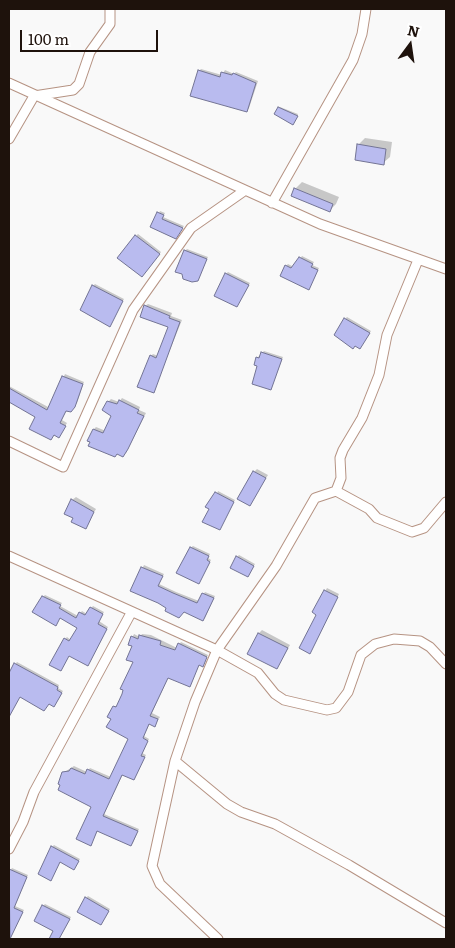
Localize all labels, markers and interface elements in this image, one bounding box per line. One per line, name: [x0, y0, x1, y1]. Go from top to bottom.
text: N: [406, 19, 422, 42]
scale bar: [22, 20, 160, 52]
north arrow: [385, 20, 435, 70]
text: 100 m: [28, 27, 69, 50]

